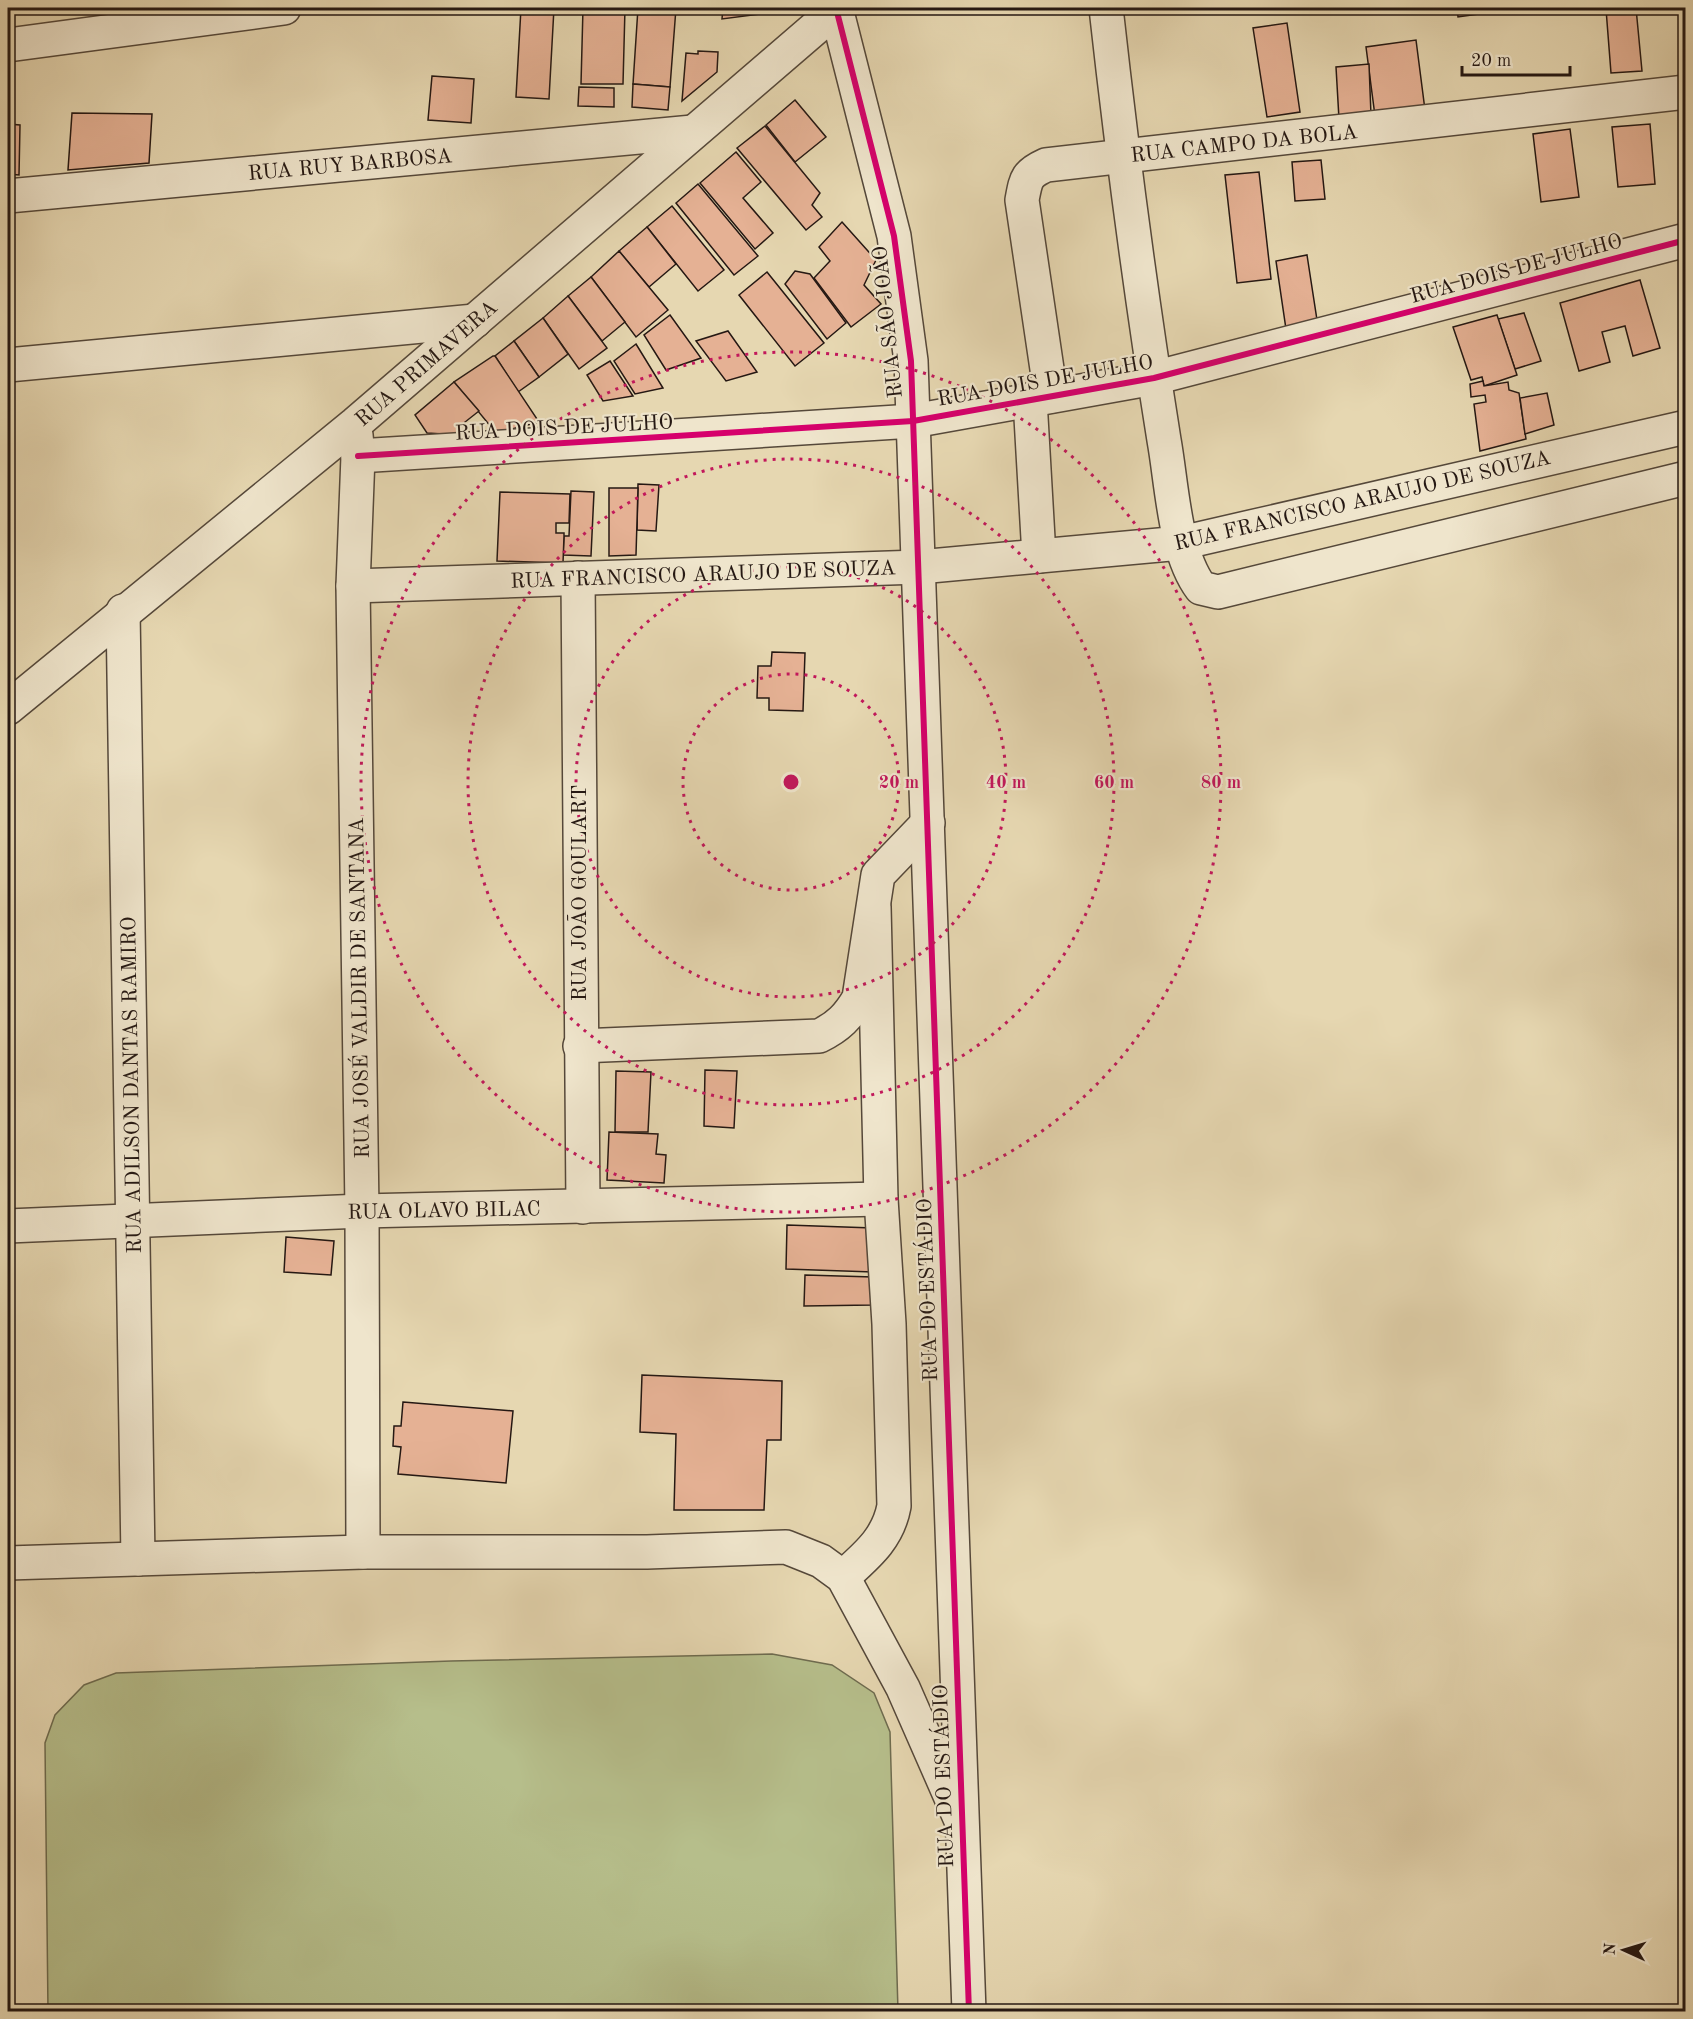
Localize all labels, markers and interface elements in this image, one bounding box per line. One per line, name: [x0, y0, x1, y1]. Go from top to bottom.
scale bar: [1462, 39, 1570, 77]
text: 20 m: [1471, 52, 1511, 70]
street label: RUA CAMPO DA BOLA: [1130, 122, 1359, 167]
street label: RUA RUY BARBOSA: [247, 146, 453, 185]
street label: RUA DOIS DE JULHO: [1408, 231, 1625, 308]
street label: RUA SÃO JOÃO: [866, 245, 907, 400]
street label: RUA PRIMAVERA: [352, 297, 502, 431]
street label: RUA DOIS DE JULHO: [936, 352, 1155, 411]
street label: RUA DOIS DE JULHO: [454, 412, 674, 445]
street label: RUA FRANCISCO ARAUJO DE SOUZA: [1172, 448, 1553, 555]
street label: RUA FRANCISCO ARAUJO DE SOUZA: [510, 558, 896, 593]
centre of rings: [781, 772, 801, 792]
text: 20 m: [879, 774, 919, 792]
text: 40 m: [986, 774, 1026, 792]
text: 60 m: [1094, 774, 1134, 792]
text: 80 m: [1201, 774, 1241, 792]
street label: RUA JOÃO GOULART: [566, 785, 591, 1001]
street label: RUA JOSÉ VALDIR DE SANTANA: [343, 817, 374, 1159]
street label: RUA ADILSON DANTAS RAMIRO: [119, 916, 146, 1254]
street label: RUA DO ESTÁDIO: [911, 1198, 942, 1382]
street label: RUA OLAVO BILAC: [347, 1199, 541, 1224]
street label: RUA DO ESTÁDIO: [927, 1684, 958, 1868]
north arrow: [1594, 1920, 1654, 1980]
text: N: [1603, 1942, 1619, 1956]

